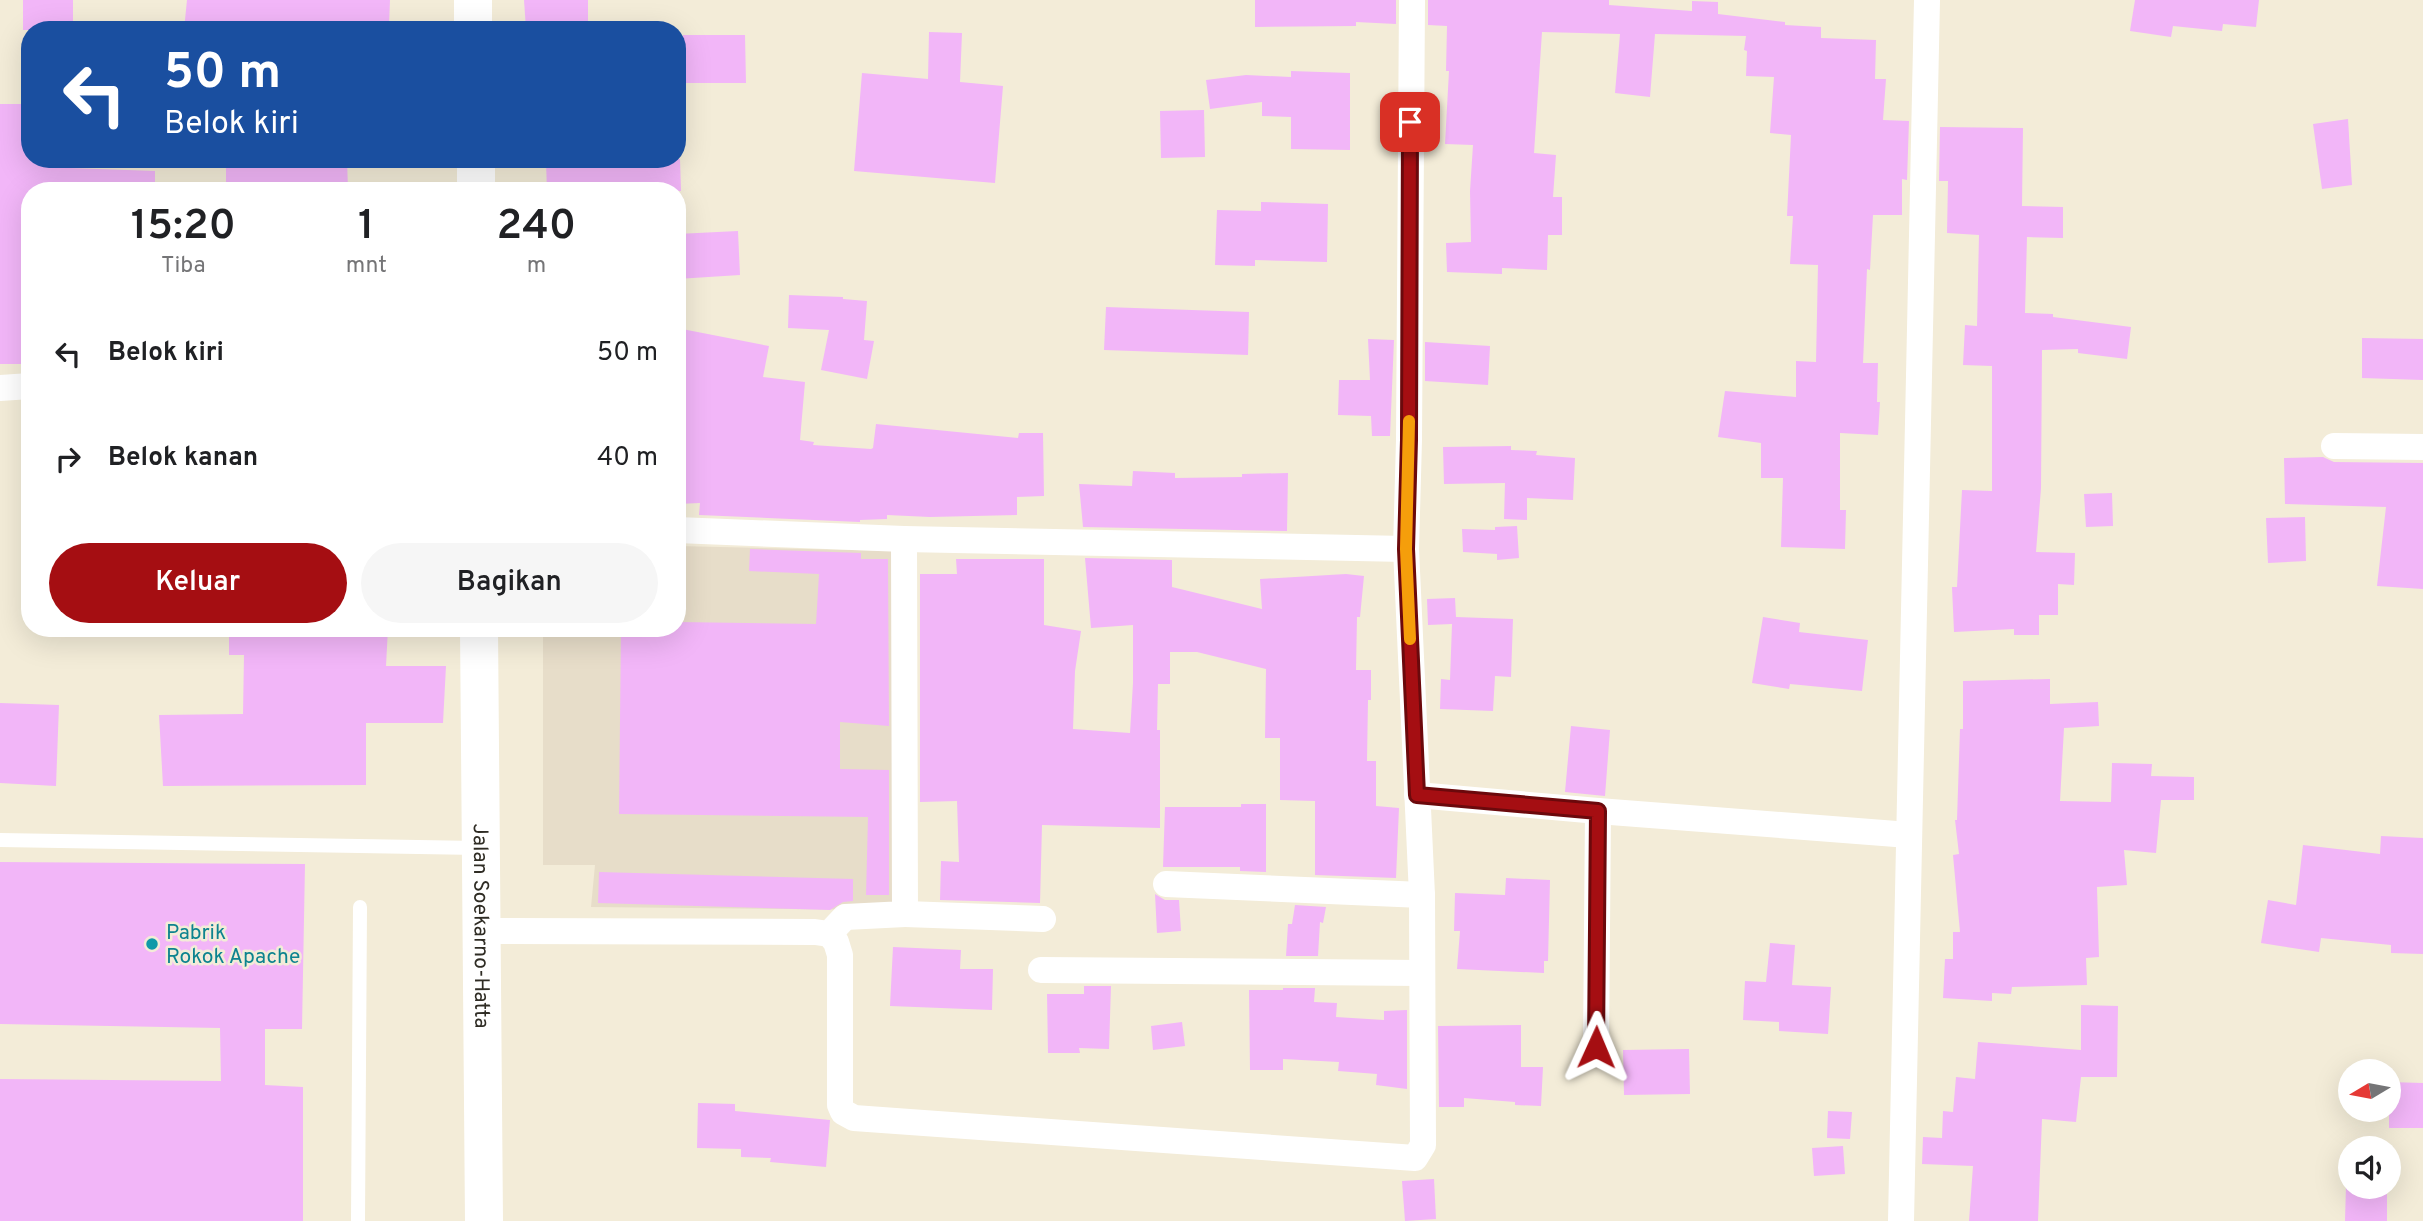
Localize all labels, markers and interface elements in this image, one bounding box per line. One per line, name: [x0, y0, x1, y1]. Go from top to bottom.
text: 50 m: [164, 44, 281, 106]
icon: left: [49, 49, 140, 140]
pin: [1380, 92, 1440, 152]
icon: arrive: [1391, 103, 1429, 141]
text: Belok kiri: [164, 105, 299, 145]
text: 15:20: [131, 201, 236, 254]
text: 1: [358, 201, 375, 254]
text: 240: [497, 201, 576, 254]
text: Tiba: [161, 252, 206, 281]
text: mnt: [346, 252, 387, 281]
text: m: [527, 252, 546, 281]
icon: left: [49, 335, 87, 373]
text: Belok kiri: [108, 337, 224, 370]
text: 50 m: [597, 337, 658, 370]
icon: right: [49, 440, 87, 478]
text: Belok kanan: [108, 442, 258, 475]
text: 40 m: [597, 442, 658, 475]
button: Keluar: [49, 543, 347, 623]
button: Bagikan: [361, 543, 658, 623]
street label: Jalan Soekarno-Hatta: [466, 823, 494, 1029]
place label: Pabrik Rokok Apache: [166, 920, 300, 971]
marker: Pabrik Rokok Apache: [144, 936, 160, 952]
position arrow: [1559, 1010, 1633, 1084]
north arrow: [2338, 1059, 2401, 1122]
map controls: [2338, 1059, 2401, 1199]
button: sound: [2338, 1136, 2401, 1199]

